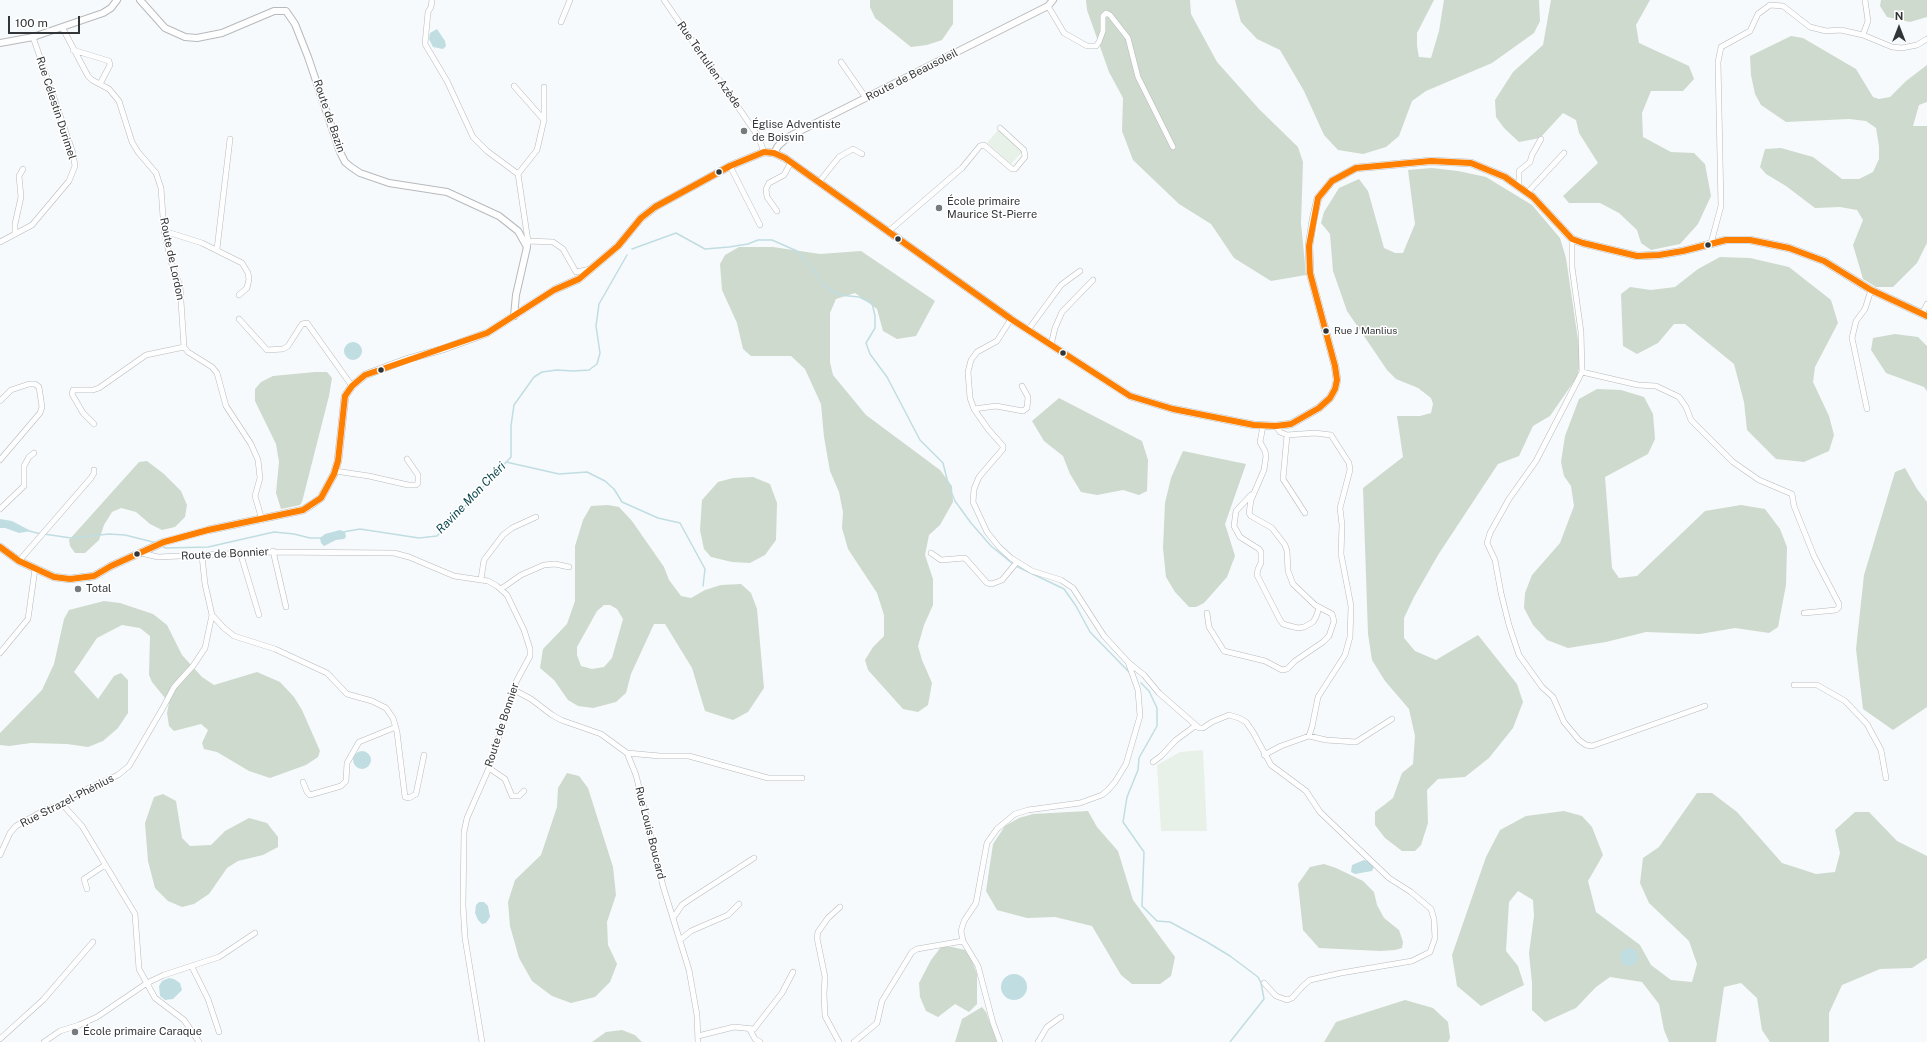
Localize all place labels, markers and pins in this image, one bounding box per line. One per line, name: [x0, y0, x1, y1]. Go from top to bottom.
place label: Église Adventiste de Boisvin: [752, 118, 841, 144]
marker: Église Adventiste de Boisvin: [739, 126, 749, 136]
unlabelled marker: [714, 167, 724, 177]
place label: École primaire Maurice St-Pierre: [947, 195, 1037, 221]
marker: École primaire Maurice St-Pierre: [934, 203, 944, 213]
unlabelled marker: [893, 234, 903, 244]
unlabelled marker: [1703, 240, 1713, 250]
place label: Rue J Manlius: [1334, 325, 1397, 337]
marker: Rue J Manlius: [1321, 326, 1331, 336]
unlabelled marker: [1058, 348, 1068, 358]
unlabelled marker: [376, 365, 386, 375]
unlabelled marker: [132, 549, 142, 559]
place label: Total: [86, 582, 111, 596]
marker: Total: [73, 584, 83, 594]
place label: École primaire Caraque: [83, 1025, 202, 1039]
marker: École primaire Caraque: [70, 1027, 80, 1037]

